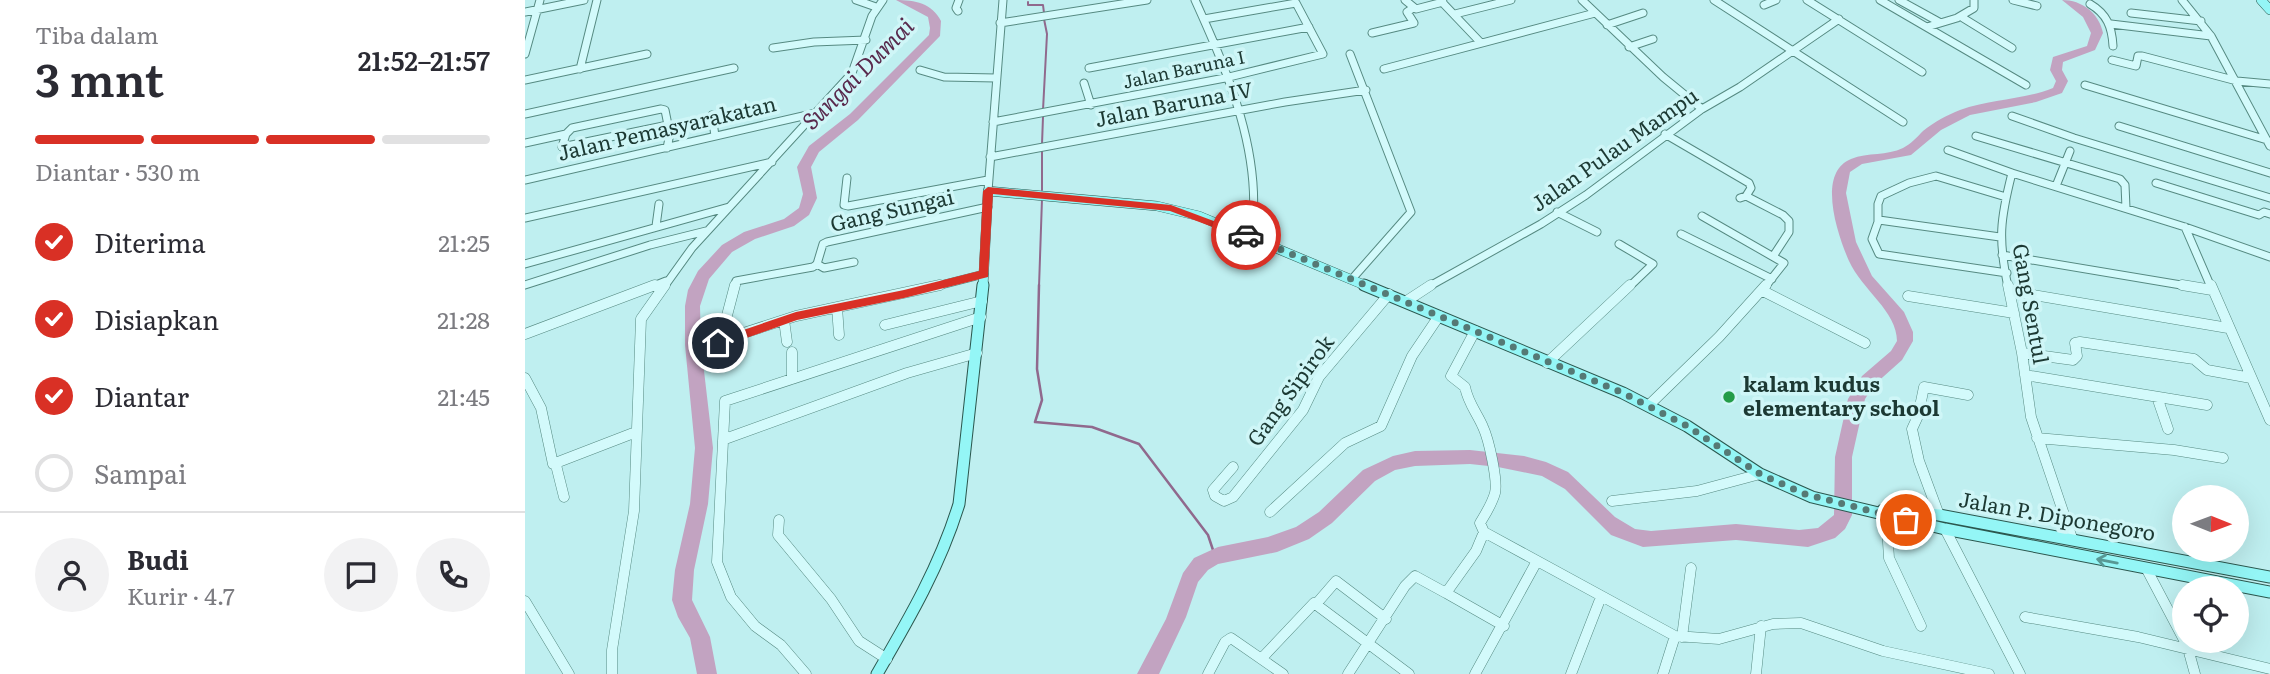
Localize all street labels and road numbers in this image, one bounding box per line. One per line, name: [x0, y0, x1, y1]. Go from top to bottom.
street label: Jalan Baruna I: [1120, 42, 1247, 95]
street label: Jalan Baruna IV: [1092, 72, 1256, 133]
street label: Jalan Pulau Mampu: [1524, 79, 1703, 217]
street label: Jalan Pemasyarakatan: [554, 86, 779, 167]
street label: Gang Sungai: [827, 179, 956, 238]
street label: Gang Sentul: [2007, 241, 2058, 366]
street label: Gang Sipirok: [1238, 327, 1340, 452]
street label: Jalan P. Diponegoro: [1957, 482, 2158, 547]

